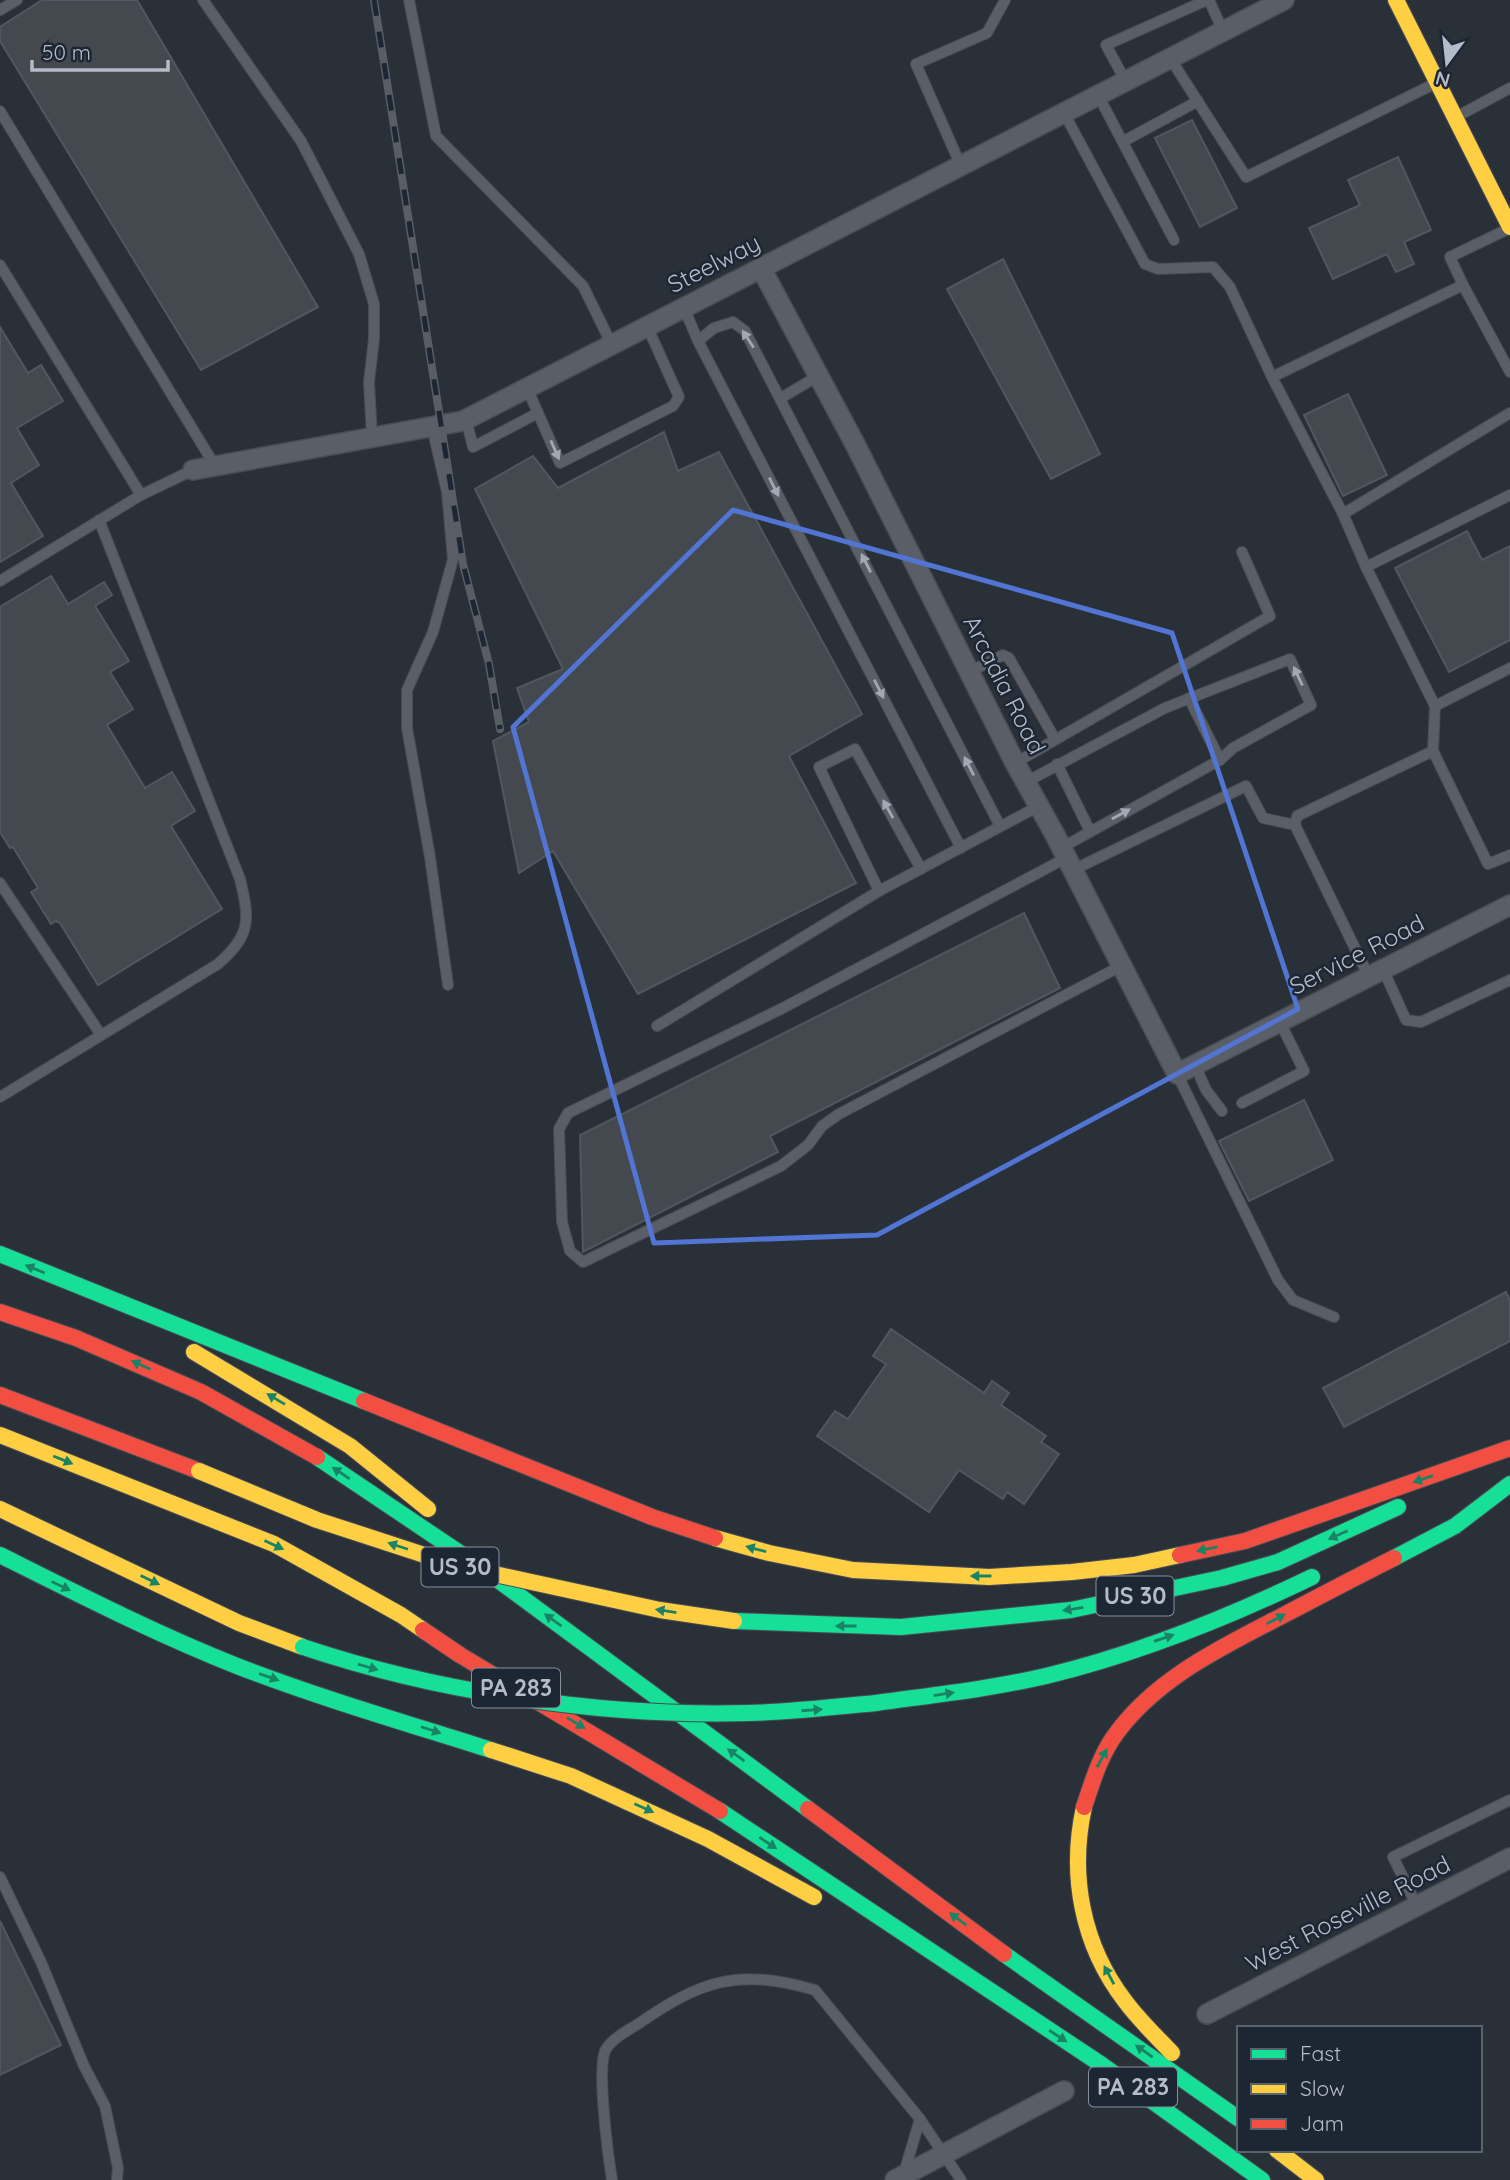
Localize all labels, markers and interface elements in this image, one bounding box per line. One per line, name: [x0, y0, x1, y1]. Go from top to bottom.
scale bar: [32, 28, 168, 72]
north arrow: [1412, 28, 1482, 98]
text: 50 m: [42, 39, 91, 65]
text: N: [1433, 66, 1452, 93]
street label: Steelway: [662, 227, 765, 299]
one-way arrow: [742, 329, 755, 349]
one-way arrow: [550, 440, 561, 461]
one-way arrow: [768, 477, 780, 497]
one-way arrow: [860, 553, 871, 573]
street label: Arcadia Road: [957, 610, 1053, 759]
one-way arrow: [1292, 665, 1303, 686]
one-way arrow: [873, 679, 884, 699]
one-way arrow: [963, 756, 975, 775]
one-way arrow: [882, 799, 894, 818]
one-way arrow: [1111, 808, 1130, 820]
street label: Service Road: [1284, 907, 1429, 1001]
one-way arrow: [24, 1263, 45, 1274]
one-way arrow: [131, 1359, 151, 1371]
one-way arrow: [266, 1393, 285, 1406]
one-way arrow: [53, 1454, 74, 1465]
one-way arrow: [332, 1466, 350, 1480]
one-way arrow: [1412, 1473, 1433, 1484]
one-way arrow: [1328, 1529, 1348, 1541]
one-way arrow: [264, 1539, 285, 1550]
one-way arrow: [387, 1540, 408, 1551]
one-way arrow: [745, 1543, 767, 1554]
one-way arrow: [1196, 1544, 1218, 1555]
road number: US 30: [421, 1548, 498, 1586]
one-way arrow: [970, 1570, 992, 1582]
one-way arrow: [140, 1575, 160, 1586]
road number: US 30: [1096, 1576, 1174, 1616]
one-way arrow: [51, 1580, 71, 1591]
one-way arrow: [1062, 1604, 1084, 1615]
one-way arrow: [655, 1605, 677, 1616]
one-way arrow: [543, 1613, 562, 1627]
one-way arrow: [1266, 1613, 1286, 1624]
one-way arrow: [835, 1620, 857, 1632]
one-way arrow: [1153, 1632, 1174, 1643]
one-way arrow: [357, 1663, 378, 1673]
road number: PA 283: [472, 1668, 560, 1708]
one-way arrow: [259, 1672, 280, 1683]
one-way arrow: [933, 1688, 955, 1699]
one-way arrow: [801, 1704, 823, 1715]
one-way arrow: [566, 1716, 585, 1729]
one-way arrow: [420, 1726, 441, 1736]
one-way arrow: [727, 1748, 745, 1762]
one-way arrow: [1096, 1749, 1108, 1768]
one-way arrow: [634, 1802, 654, 1814]
one-way arrow: [758, 1837, 778, 1850]
street label: West Roseville Road: [1240, 1848, 1455, 1978]
one-way arrow: [949, 1912, 968, 1926]
one-way arrow: [1103, 1966, 1115, 1985]
legend: [1237, 2026, 1482, 2152]
one-way arrow: [1049, 2029, 1067, 2043]
text: Fast: [1300, 2040, 1341, 2066]
one-way arrow: [1135, 2044, 1153, 2058]
road number: PA 283: [1089, 2068, 1177, 2106]
text: Slow: [1300, 2075, 1345, 2101]
text: Jam: [1300, 2110, 1344, 2136]

